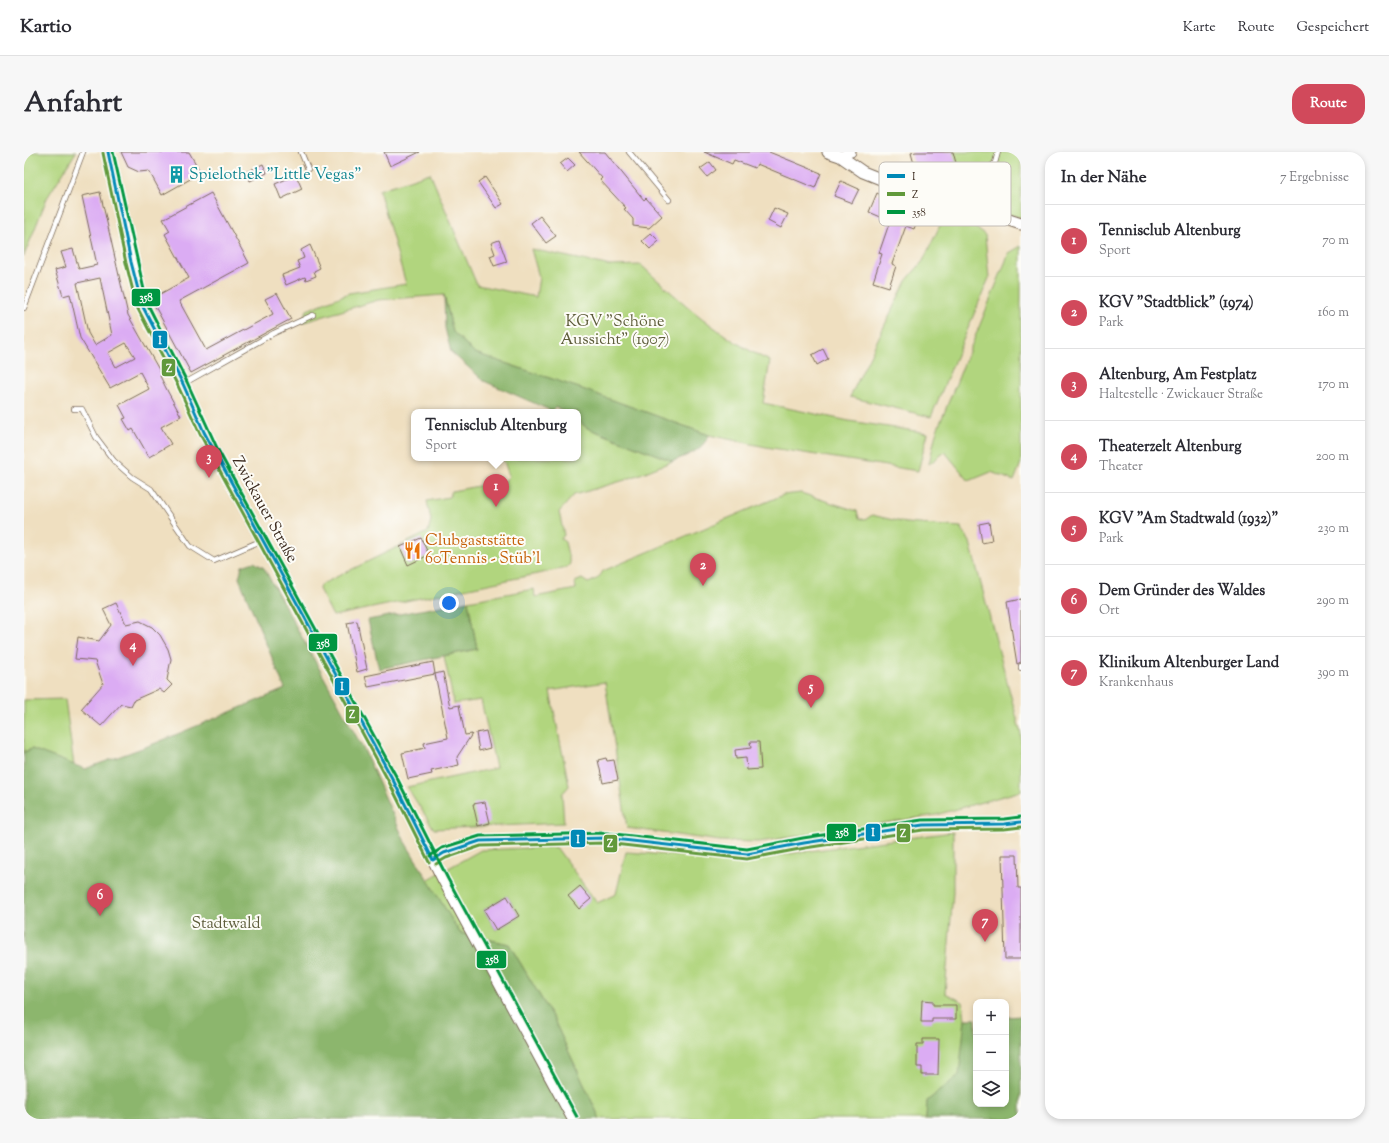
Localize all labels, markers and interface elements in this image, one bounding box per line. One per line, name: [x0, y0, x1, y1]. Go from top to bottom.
text: Kartio: [20, 14, 72, 41]
text: Karte: [1183, 18, 1216, 38]
text: Route: [1238, 18, 1274, 38]
text: Gespeichert: [1296, 18, 1369, 38]
text: Anfahrt: [24, 84, 122, 124]
button: Route: [1292, 84, 1365, 124]
legend: [879, 162, 1011, 226]
place label: Spielothek "Little Vegas": [189, 164, 362, 187]
building icon: Spielothek "Little Vegas": [166, 165, 186, 185]
text: In der Nähe: [1061, 166, 1147, 190]
text: I: [912, 169, 916, 185]
text: 7 Ergebnisse: [1280, 169, 1349, 187]
text: Z: [912, 187, 918, 203]
text: 358: [912, 205, 926, 221]
text: Tennisclub Altenburg: [1099, 221, 1241, 242]
text: 1: [1072, 232, 1076, 250]
text: 70 m: [1322, 232, 1349, 250]
text: Sport: [1099, 242, 1130, 260]
line badge: 358: [131, 288, 161, 307]
text: 358: [139, 290, 153, 306]
text: KGV "Stadtblick" (1974): [1099, 293, 1254, 314]
text: 2: [1071, 304, 1077, 322]
text: 160 m: [1318, 304, 1349, 322]
park label: KGV "Schöne Aussicht" (1907): [561, 311, 669, 352]
text: Park: [1099, 314, 1124, 332]
line badge: I: [152, 330, 168, 349]
text: I: [157, 333, 162, 349]
line badge: Z: [161, 358, 176, 377]
text: Z: [165, 361, 173, 377]
text: Altenburg, Am Festplatz: [1099, 365, 1257, 386]
text: 3: [1071, 376, 1077, 394]
text: 170 m: [1318, 376, 1349, 394]
text: Haltestelle · Zwickauer Straße: [1099, 386, 1263, 404]
popup: [411, 409, 581, 461]
text: Tennisclub Altenburg: [425, 416, 567, 437]
text: Sport: [425, 437, 457, 455]
text: Theaterzelt Altenburg: [1099, 437, 1242, 458]
pin: 3: [196, 445, 222, 478]
text: 4: [1071, 448, 1077, 466]
text: 200 m: [1316, 448, 1349, 466]
street label: Zwickauer Straße: [225, 453, 303, 567]
text: Theater: [1099, 458, 1143, 476]
pin: 1: [483, 474, 509, 507]
text: KGV "Am Stadtwald (1932)": [1099, 509, 1278, 530]
text: 5: [1072, 520, 1076, 538]
text: 230 m: [1317, 520, 1349, 538]
place label: Clubgaststätte 60Tennis - Stüb'l: [425, 530, 541, 571]
text: Park: [1099, 530, 1124, 548]
restaurant icon: Clubgaststätte 60Tennis - Stüb'l: [402, 540, 422, 560]
pin: 2: [690, 553, 716, 586]
text: Dem Gründer des Waldes: [1099, 581, 1265, 602]
text: 6: [1071, 592, 1077, 610]
text: 290 m: [1316, 592, 1349, 610]
your location: [439, 593, 459, 613]
text: Ort: [1099, 602, 1119, 620]
pin: 4: [120, 633, 146, 666]
line badge: 358: [308, 633, 338, 652]
text: 358: [316, 636, 330, 652]
text: Klinikum Altenburger Land: [1099, 653, 1279, 674]
text: 7: [1071, 664, 1077, 682]
text: 390 m: [1317, 664, 1349, 682]
text: Krankenhaus: [1099, 674, 1173, 692]
pin: 5: [798, 675, 824, 708]
line badge: I: [334, 677, 350, 696]
text: I: [339, 679, 344, 695]
line badge: Z: [345, 705, 360, 724]
text: Z: [348, 707, 356, 723]
line badge: 358: [826, 823, 857, 842]
line badge: I: [865, 823, 881, 842]
line badge: Z: [896, 823, 911, 843]
text: 358: [835, 825, 849, 841]
text: I: [870, 825, 875, 841]
text: Z: [899, 826, 907, 842]
line badge: I: [570, 829, 586, 848]
text: I: [575, 832, 580, 848]
line badge: Z: [603, 834, 618, 853]
text: Z: [606, 836, 614, 852]
pin: 6: [87, 883, 113, 916]
pin: 7: [972, 909, 998, 942]
park label: Stadtwald: [191, 913, 261, 936]
line badge: 358: [476, 950, 507, 969]
text: 358: [485, 952, 499, 968]
map controls: [973, 999, 1009, 1107]
button: +: [973, 999, 1009, 1035]
button: −: [973, 1035, 1009, 1071]
button: layers: [973, 1071, 1009, 1107]

